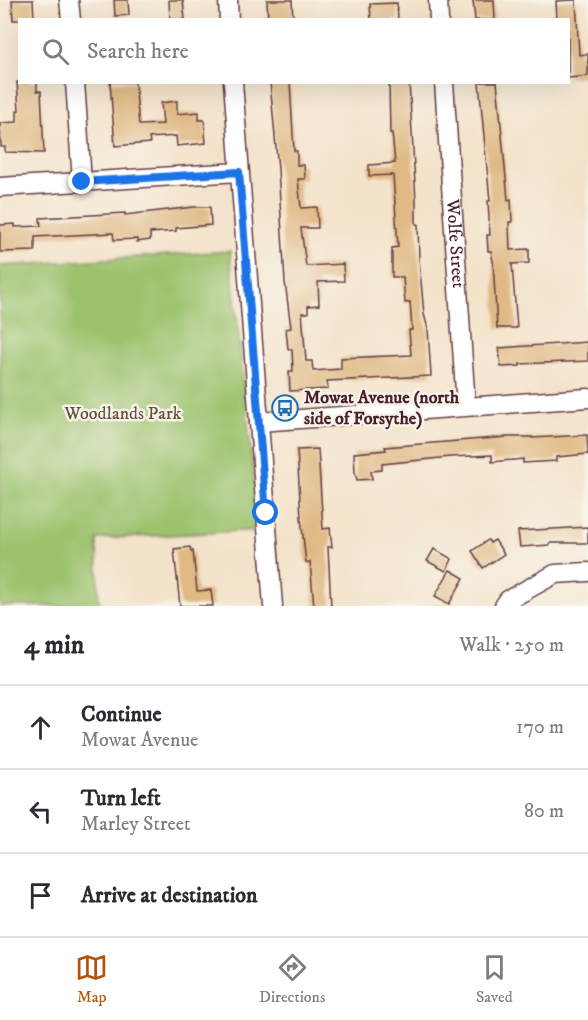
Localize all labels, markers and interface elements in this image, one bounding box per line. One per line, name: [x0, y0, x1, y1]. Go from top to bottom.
search box: [18, 18, 570, 84]
icon: search: [39, 35, 72, 68]
text: Search here: [87, 38, 189, 65]
route end: [68, 168, 94, 194]
street label: Wolfe Street: [441, 197, 469, 289]
place label: Mowat Avenue (north side of Forsythe): [304, 387, 460, 430]
bus stop icon: Mowat Avenue (north side of Forsythe): [270, 393, 300, 423]
park label: Woodlands Park: [64, 403, 182, 425]
route start: [252, 499, 278, 525]
text: 4 min: [24, 629, 84, 662]
text: Walk · 250 m: [459, 633, 564, 658]
text: Continue: [81, 701, 162, 728]
icon: ahead: [24, 711, 57, 744]
text: 170 m: [516, 715, 564, 740]
text: Mowat Avenue: [81, 728, 198, 753]
text: Turn left: [81, 785, 161, 812]
icon: left: [24, 795, 57, 828]
text: 80 m: [524, 799, 564, 824]
text: Marley Street: [81, 812, 190, 837]
icon: arrive: [24, 879, 57, 912]
text: Arrive at destination: [81, 882, 258, 909]
tab: Map: [75, 951, 108, 1007]
tab: Directions: [259, 951, 325, 1007]
tab: Saved: [476, 951, 513, 1007]

